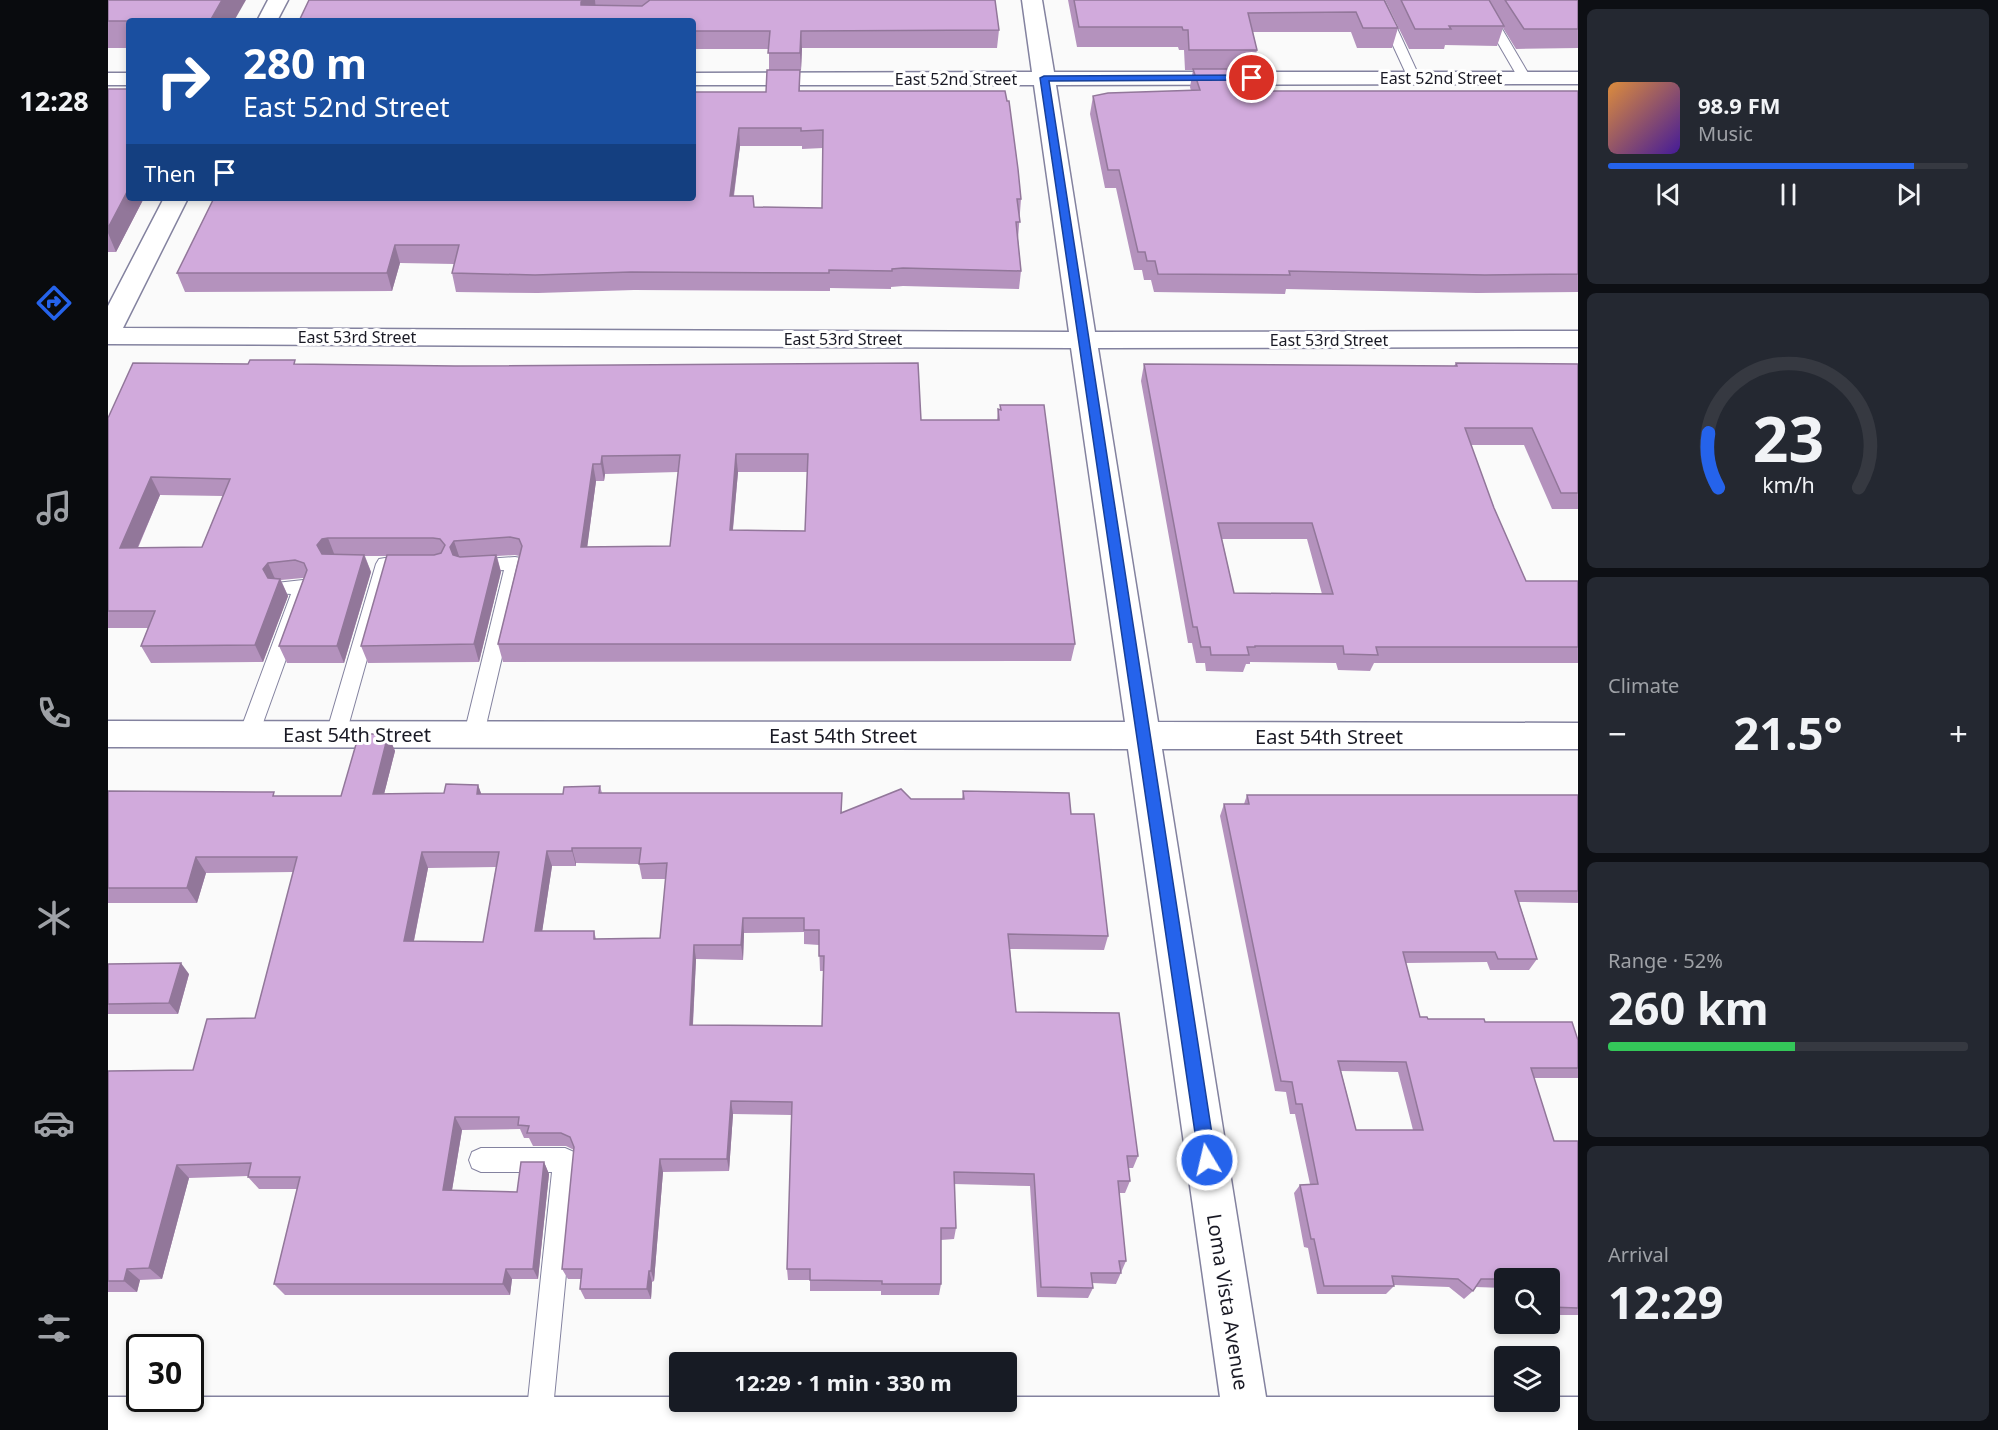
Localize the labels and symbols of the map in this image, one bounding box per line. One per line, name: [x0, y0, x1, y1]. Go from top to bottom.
pin: [1226, 52, 1277, 103]
street label: East 52nd Street: [1380, 67, 1502, 89]
street label: East 52nd Street: [895, 68, 1017, 90]
street label: East 53rd Street: [298, 326, 417, 348]
street label: East 53rd Street: [784, 328, 903, 350]
street label: East 53rd Street: [1270, 329, 1389, 351]
street label: East 54th Street: [283, 721, 431, 748]
street label: East 54th Street: [769, 722, 917, 749]
street label: East 54th Street: [1255, 723, 1403, 750]
position arrow: [1175, 1128, 1239, 1192]
street label: Loma Vista Avenue: [1201, 1212, 1255, 1392]
speed limit sign: 30: [126, 1334, 204, 1412]

